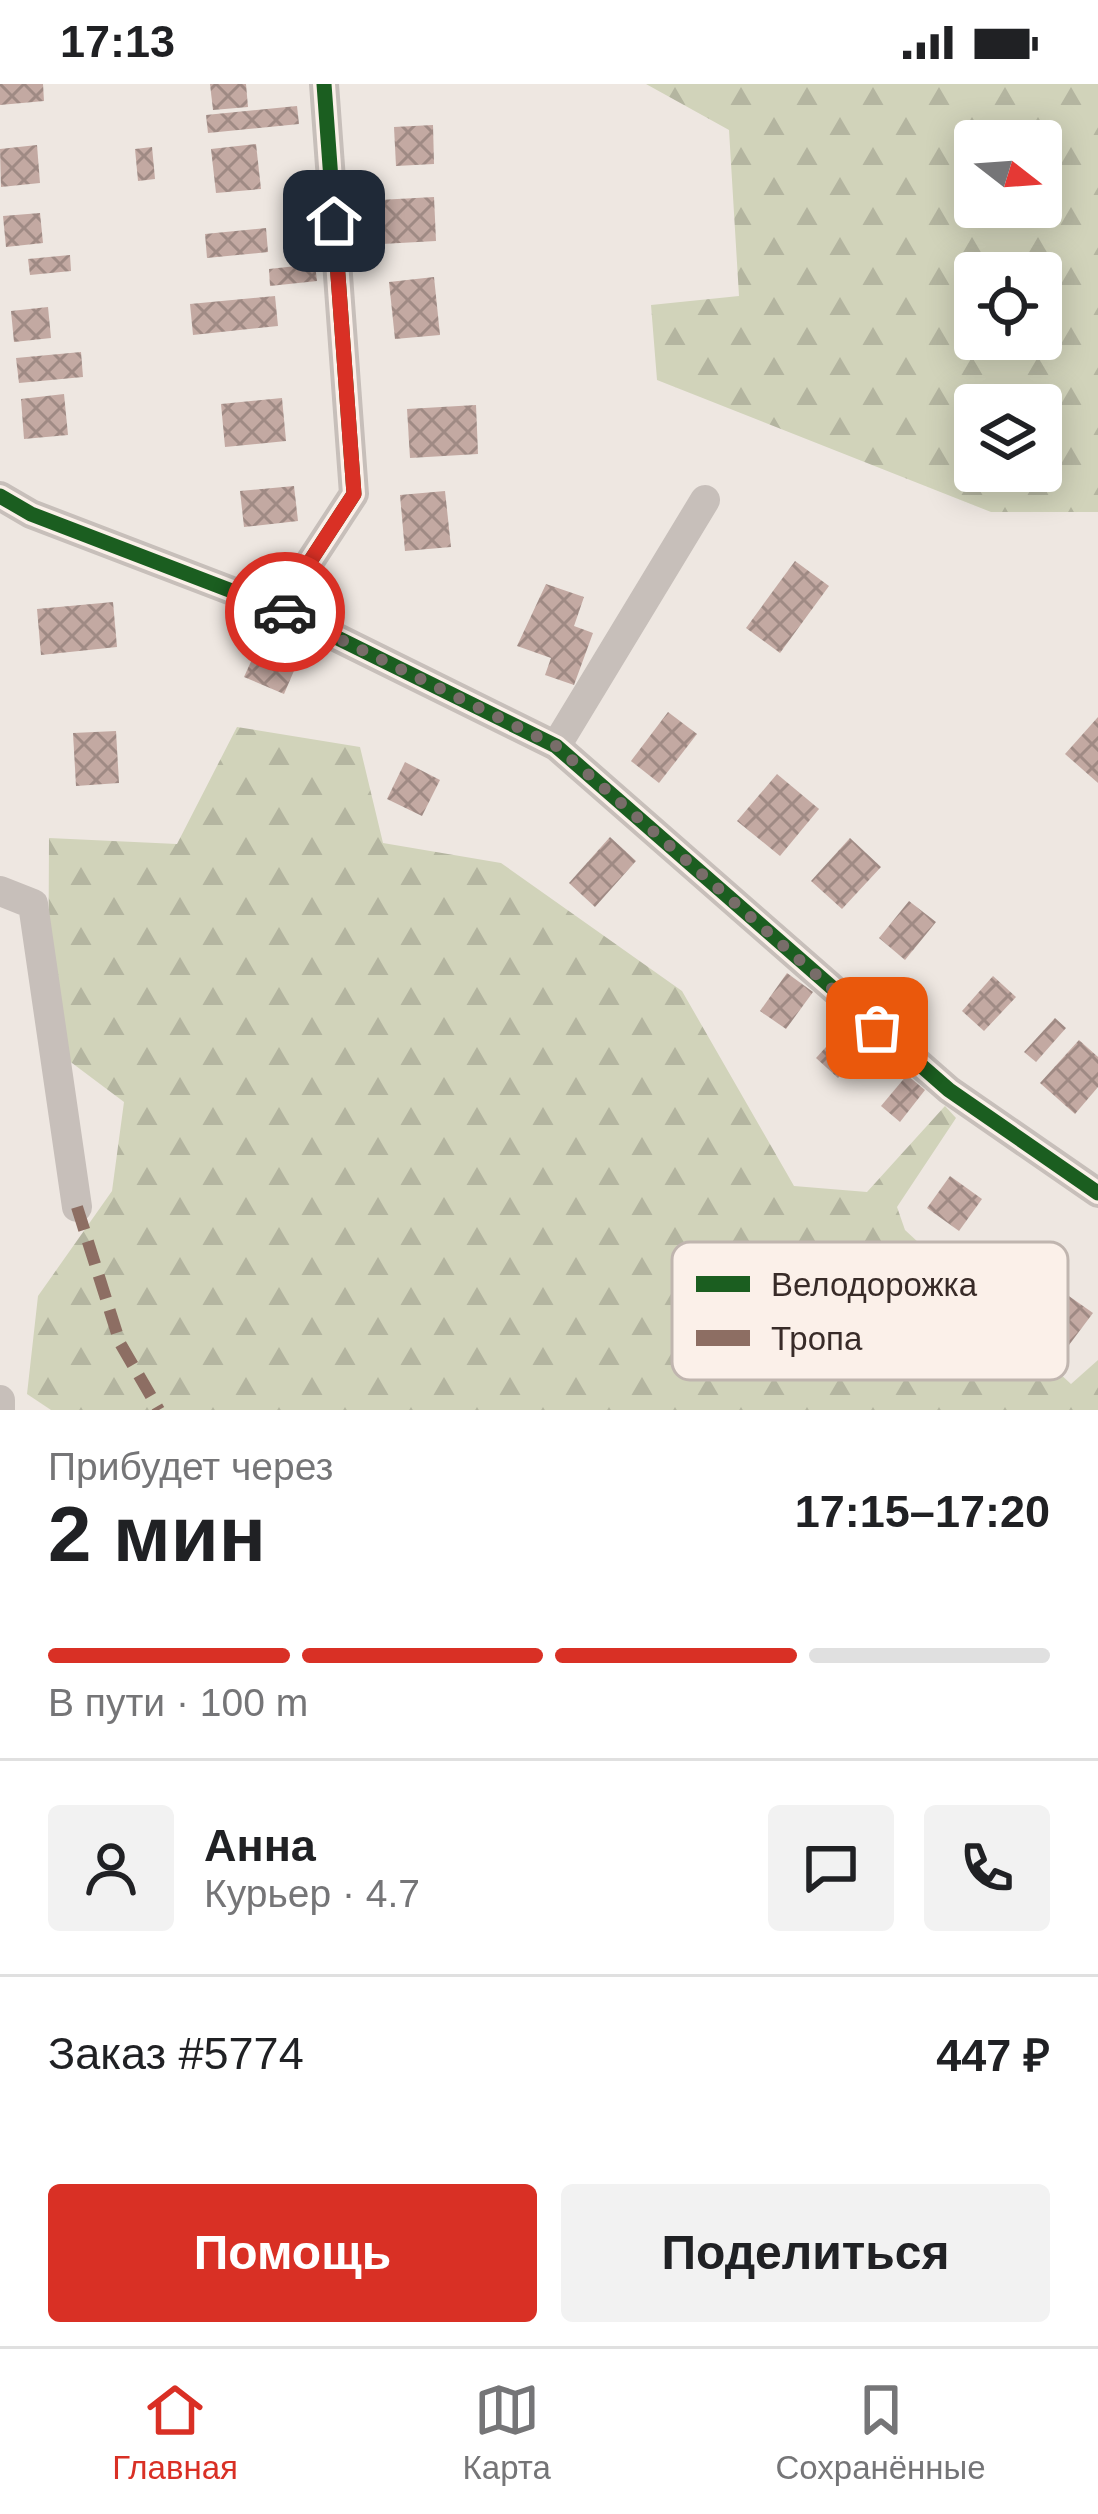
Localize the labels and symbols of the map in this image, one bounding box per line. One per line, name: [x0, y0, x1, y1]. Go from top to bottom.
north arrow: [954, 120, 1062, 228]
pin: [283, 170, 385, 272]
courier: [225, 552, 345, 672]
pin: [826, 977, 928, 1079]
legend: [672, 1242, 1068, 1380]
text: Велодорожка: [771, 1266, 978, 1303]
text: Тропа: [771, 1320, 863, 1357]

